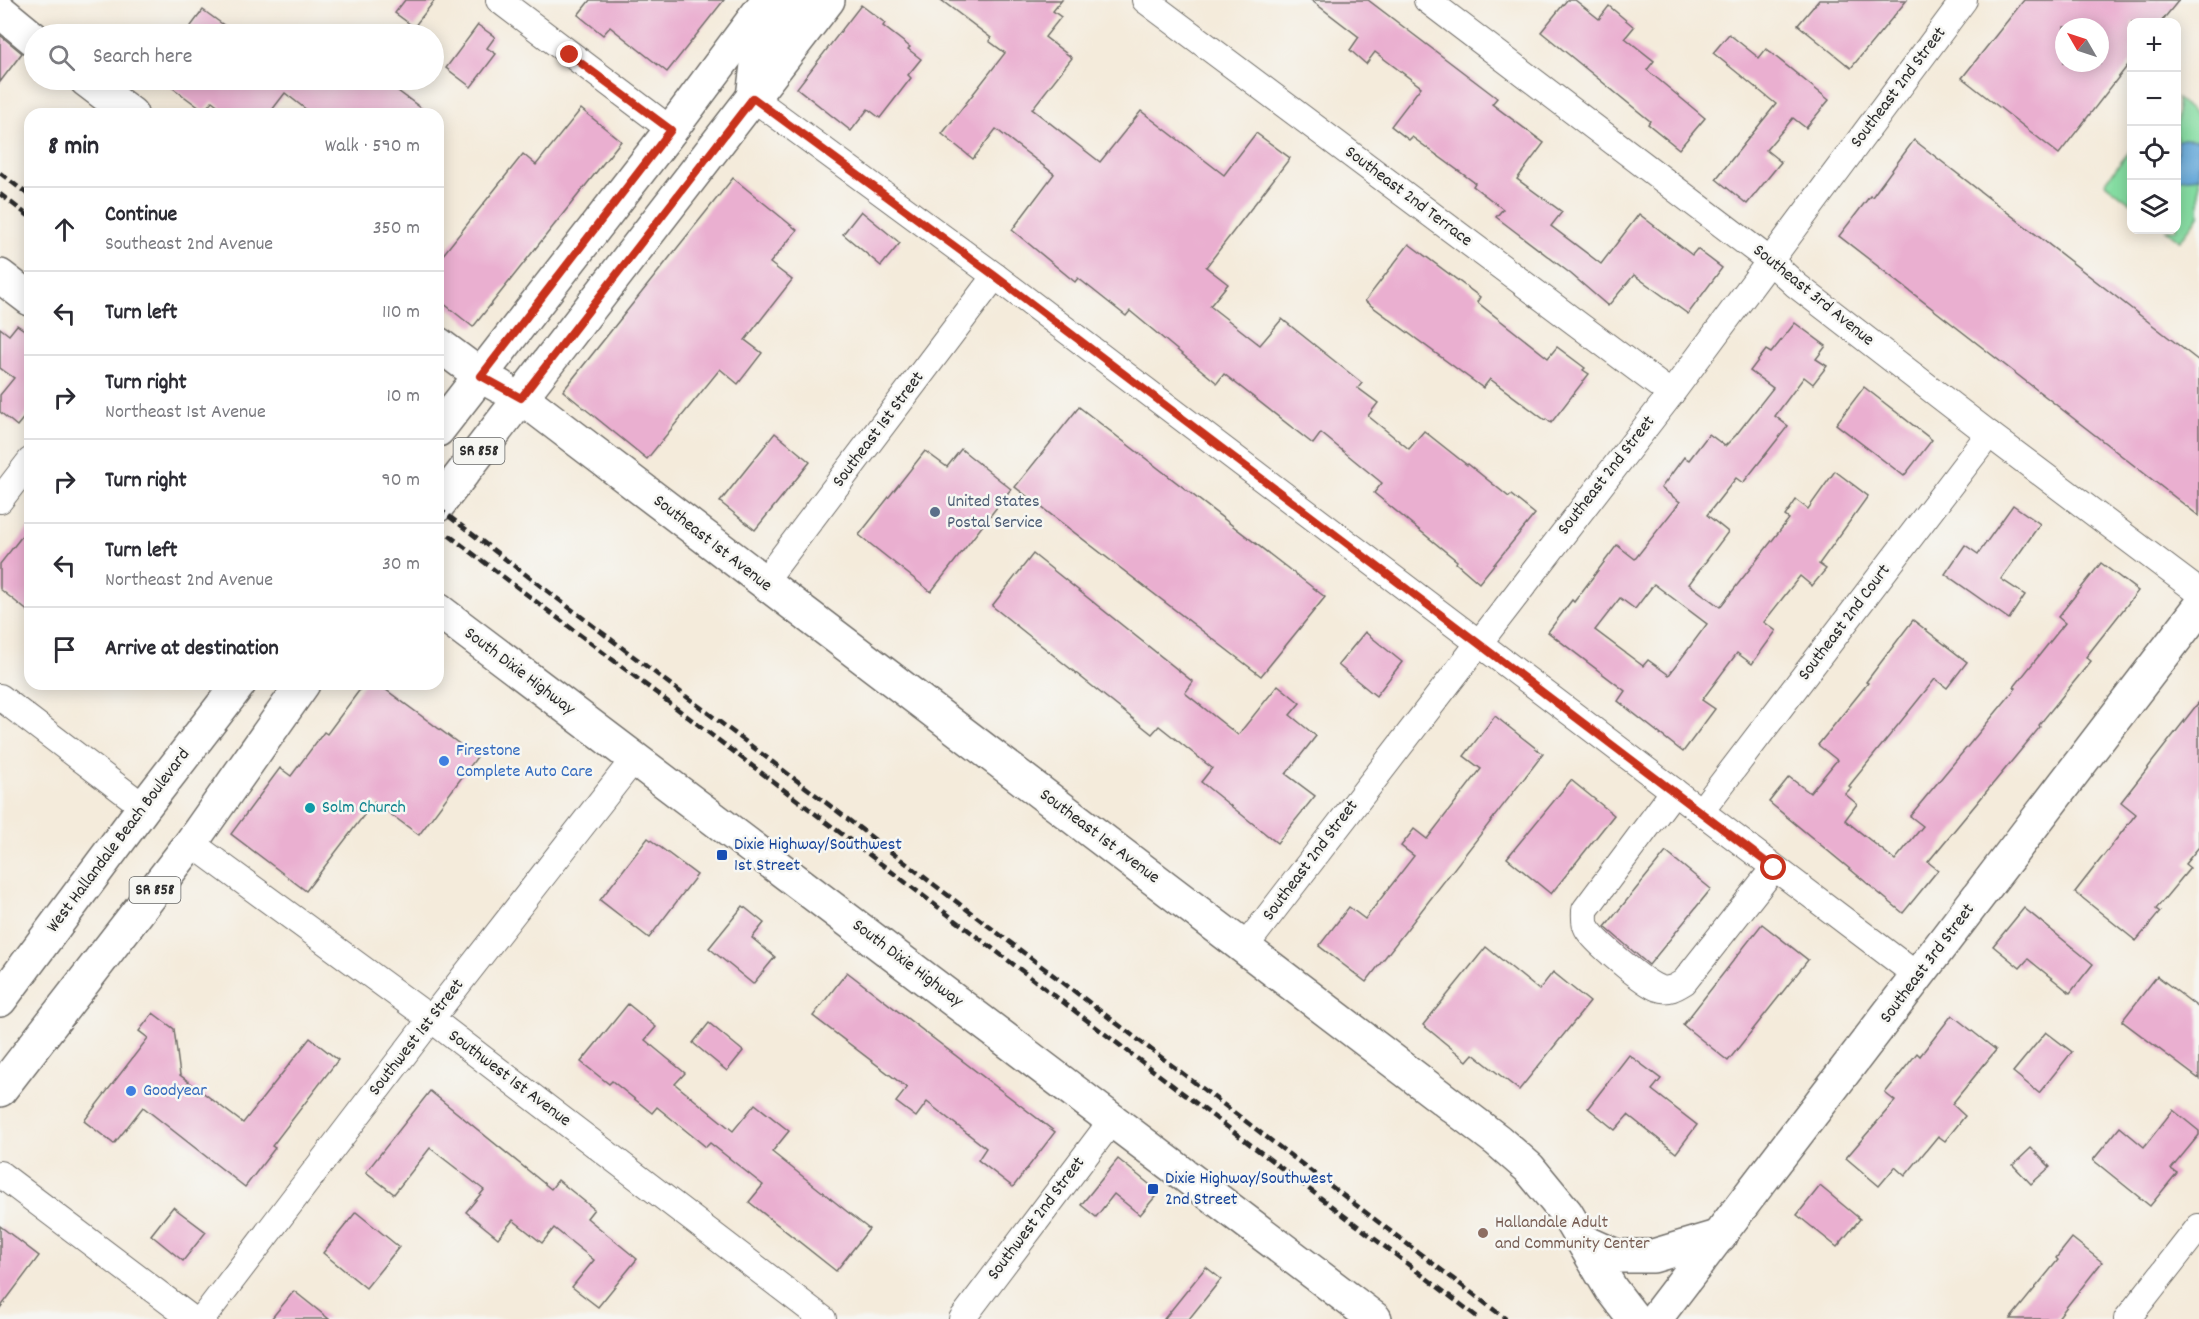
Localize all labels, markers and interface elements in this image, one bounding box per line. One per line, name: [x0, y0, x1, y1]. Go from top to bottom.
north arrow: [2055, 18, 2109, 72]
map controls: [2127, 18, 2181, 234]
button: +: [2127, 18, 2181, 72]
street label: Southeast 2nd Street: [1845, 22, 1953, 154]
search box: [24, 24, 444, 90]
icon: search: [45, 41, 78, 74]
route end: [556, 41, 582, 67]
text: Search here: [93, 42, 192, 73]
button: −: [2127, 72, 2181, 126]
button: locate: [2127, 126, 2181, 180]
text: 8 min: [48, 129, 99, 166]
text: Walk · 590 m: [325, 133, 420, 161]
street label: Southeast 2nd Terrace: [1339, 141, 1477, 253]
button: layers: [2127, 180, 2181, 234]
text: Continue: [105, 200, 177, 231]
icon: ahead: [48, 213, 81, 246]
text: 350 m: [373, 215, 420, 243]
text: Southeast 2nd Avenue: [105, 231, 273, 259]
street label: Southeast 3rd Avenue: [1747, 239, 1879, 353]
icon: left: [48, 297, 81, 330]
text: Turn left: [105, 298, 177, 329]
text: 110 m: [382, 299, 420, 327]
street label: Southeast 1st Street: [827, 367, 931, 493]
text: Turn right: [105, 368, 187, 399]
icon: right: [48, 381, 81, 414]
text: 10 m: [386, 383, 420, 411]
text: Northeast 1st Avenue: [105, 399, 266, 427]
street label: Southeast 2nd Street: [1552, 411, 1662, 541]
road number: SR 858: [454, 438, 504, 464]
icon: right: [48, 465, 81, 498]
text: Turn right: [105, 466, 187, 497]
text: 90 m: [382, 467, 420, 495]
street label: Southeast 1st Avenue: [647, 490, 777, 598]
place label: United States Postal Service: [947, 490, 1043, 536]
marker: United States Postal Service: [928, 505, 942, 519]
text: Turn left: [105, 536, 177, 567]
icon: left: [48, 549, 81, 582]
text: 30 m: [382, 551, 420, 579]
street label: Southeast 2nd Court: [1793, 559, 1897, 686]
text: Northeast 2nd Avenue: [105, 567, 273, 595]
street label: South Dixie Highway: [458, 622, 580, 723]
icon: arrive: [48, 633, 81, 666]
text: Arrive at destination: [105, 634, 279, 665]
place label: Firestone Complete Auto Care: [456, 739, 593, 785]
street label: West Hallandale Beach Boulevard: [41, 744, 197, 938]
marker: Firestone Complete Auto Care: [437, 754, 451, 768]
street label: Southeast 1st Avenue: [1034, 783, 1164, 891]
street label: Southeast 2nd Street: [1257, 795, 1365, 927]
place label: Solm Church: [322, 796, 406, 821]
marker: Solm Church: [303, 801, 317, 815]
place label: Dixie Highway/Southwest 1st Street: [734, 833, 902, 879]
marker: Dixie Highway/Southwest 1st Street: [715, 848, 729, 862]
route start: [1760, 854, 1786, 880]
road number: SR 858: [130, 877, 180, 903]
street label: Southeast 3rd Street: [1875, 899, 1982, 1029]
street label: South Dixie Highway: [846, 914, 968, 1015]
street label: Southwest 1st Street: [363, 974, 471, 1102]
street label: Southwest 1st Avenue: [442, 1024, 576, 1134]
place label: Goodyear: [143, 1079, 207, 1104]
marker: Goodyear: [124, 1084, 138, 1098]
street label: Southwest 2nd Street: [982, 1152, 1092, 1286]
place label: Dixie Highway/Southwest 2nd Street: [1165, 1167, 1333, 1213]
marker: Dixie Highway/Southwest 2nd Street: [1146, 1182, 1160, 1196]
place label: Hallandale Adult and Community Center: [1495, 1211, 1650, 1257]
marker: Hallandale Adult and Community Center: [1476, 1226, 1490, 1240]

